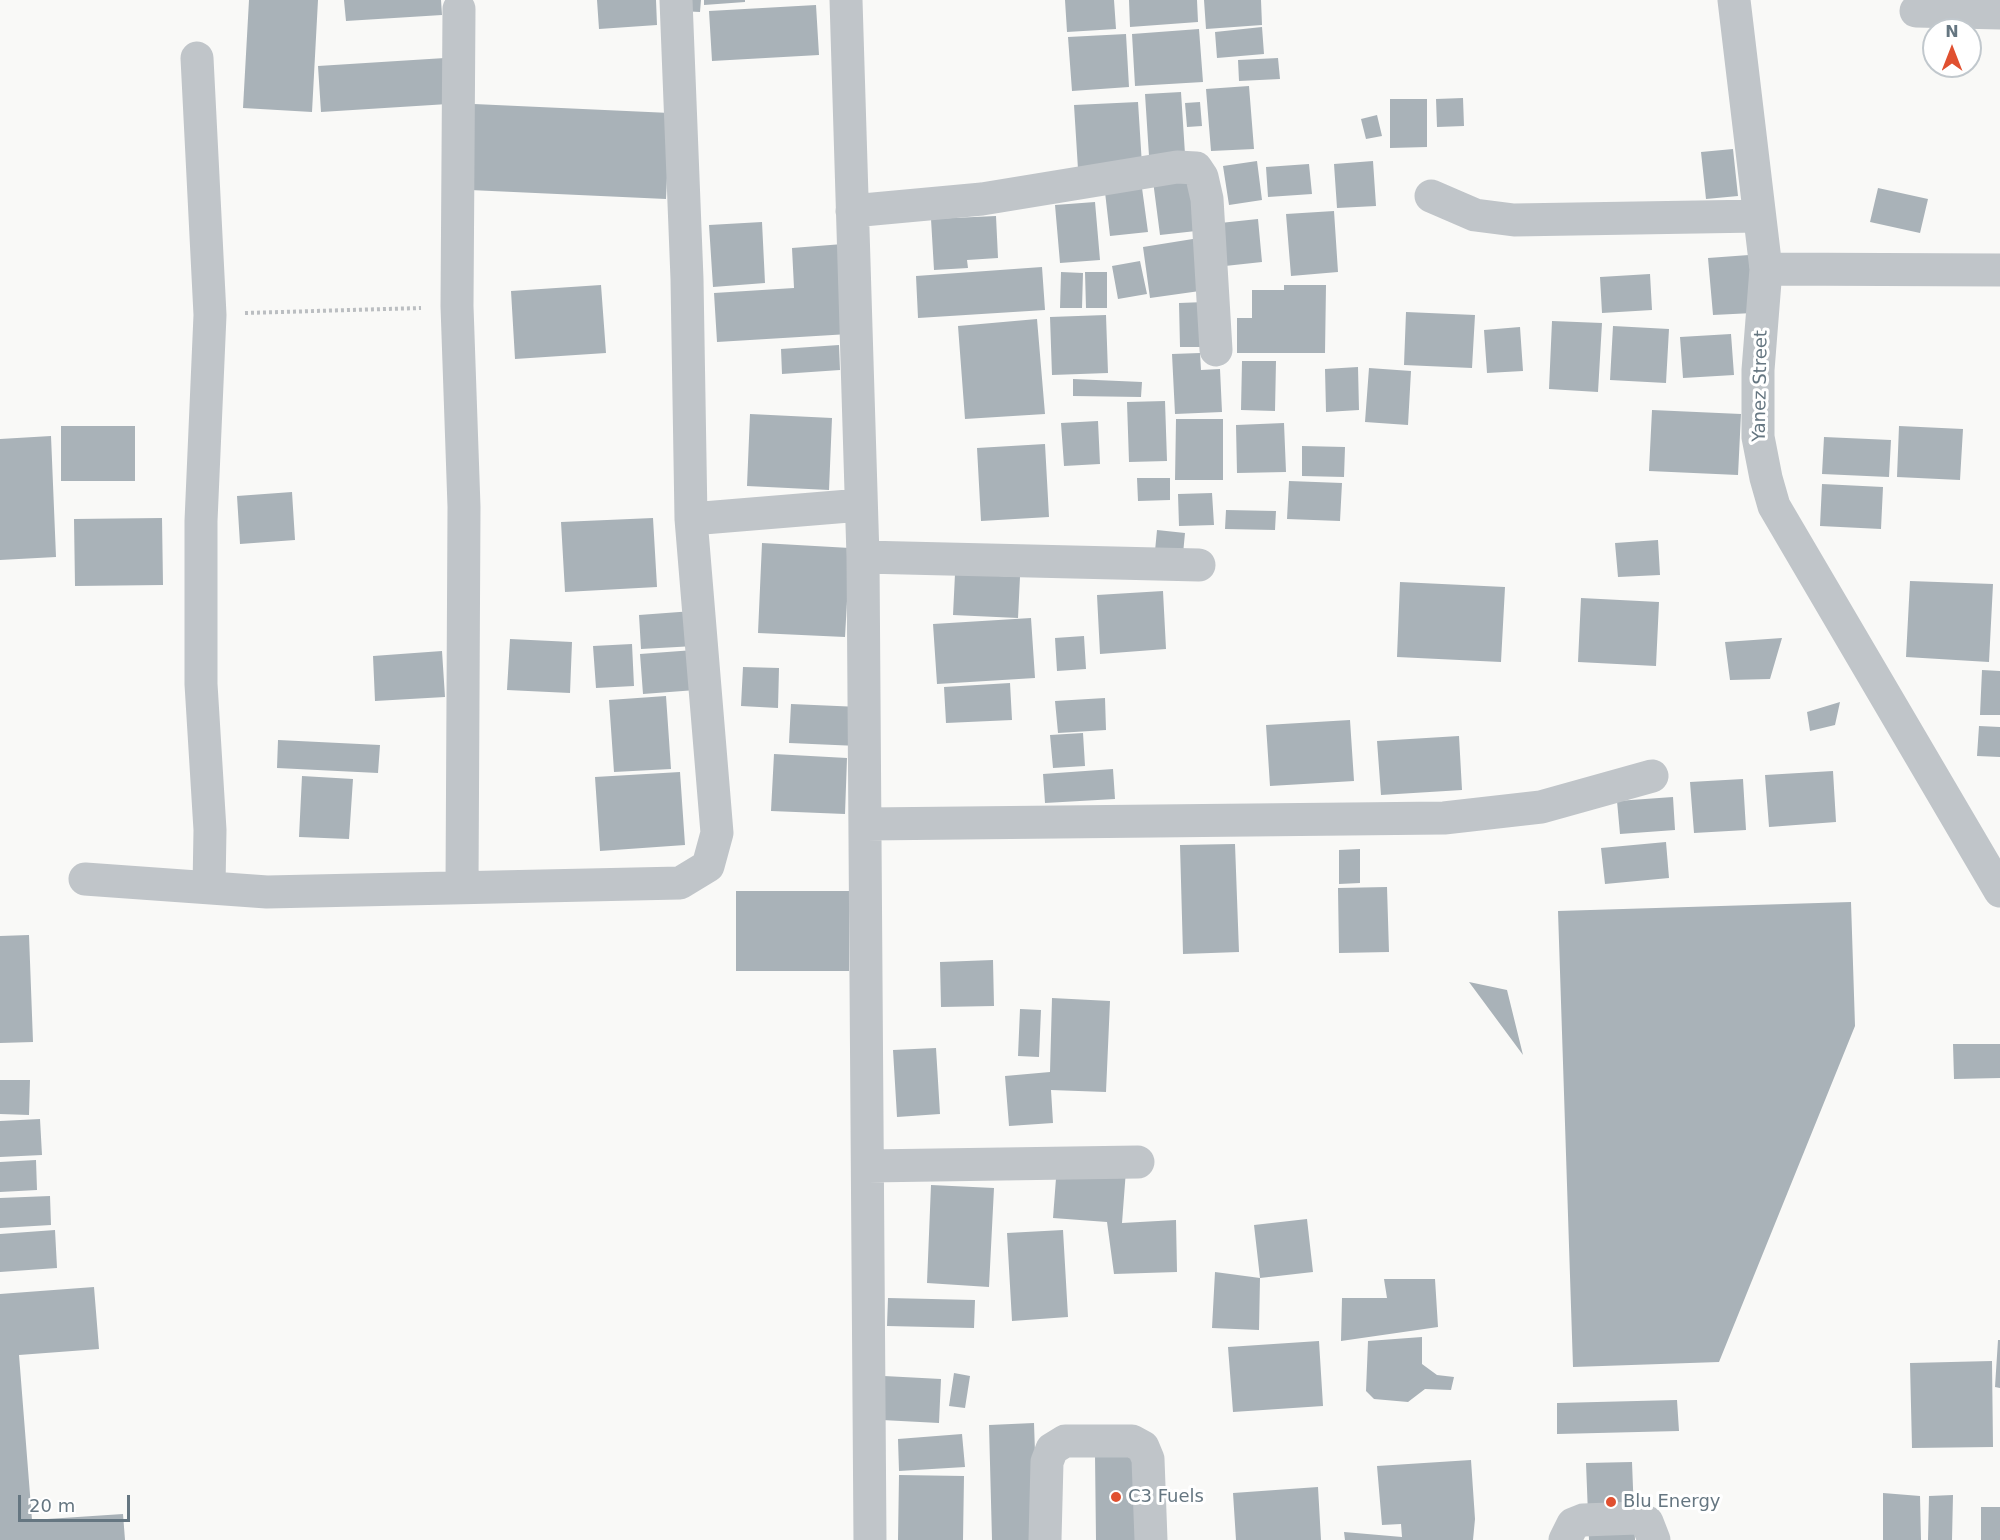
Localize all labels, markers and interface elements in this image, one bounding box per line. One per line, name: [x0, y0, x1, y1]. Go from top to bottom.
north arrow: [1922, 18, 1982, 78]
text: N: [1945, 22, 1959, 41]
street label: Yanez Street: [1749, 330, 1773, 442]
scale bar: [21, 1483, 134, 1521]
place label: C3 Fuels: [1128, 1486, 1204, 1508]
marker: C3 Fuels: [1109, 1490, 1123, 1504]
place label: Blu Energy: [1623, 1491, 1720, 1513]
text: 20 m: [29, 1495, 75, 1516]
marker: Blu Energy: [1604, 1495, 1618, 1509]

